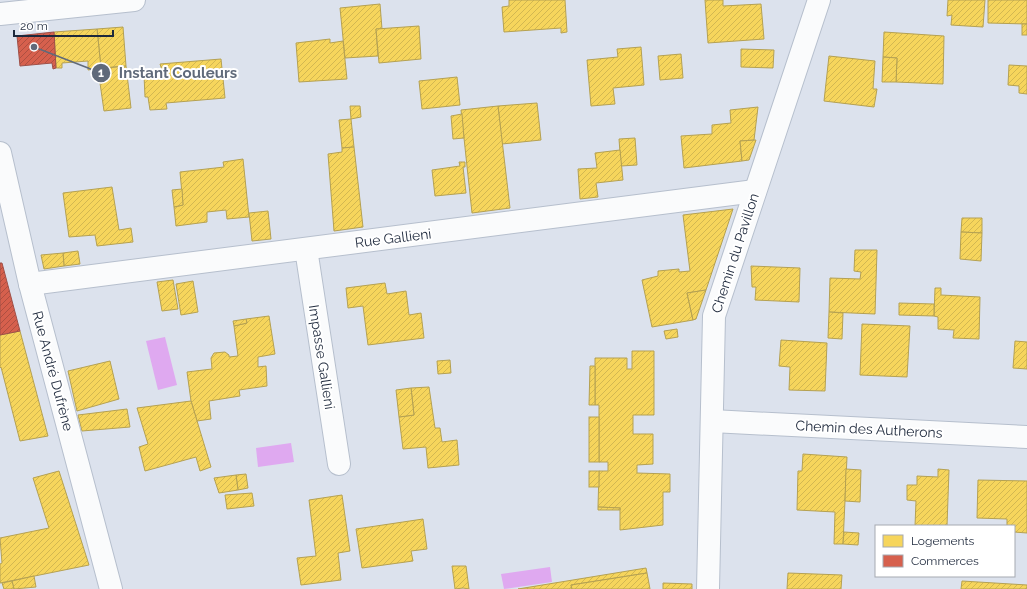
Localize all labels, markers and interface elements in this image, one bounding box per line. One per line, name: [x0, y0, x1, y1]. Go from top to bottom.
scale bar: [14, 12, 113, 38]
text: 20 m: [20, 19, 48, 33]
callout: Instant Couleurs: [91, 60, 245, 87]
text: Instant Couleurs: [119, 64, 237, 82]
text: 1: [98, 66, 104, 80]
street label: Chemin du Pavillon: [708, 191, 762, 315]
street label: Rue Gallieni: [354, 225, 432, 251]
street label: Impasse Gallieni: [306, 304, 338, 410]
street label: Rue André Dufrène: [29, 309, 77, 433]
street label: Chemin des Autherons: [795, 417, 943, 441]
legend: [875, 525, 1015, 577]
text: Logements: [911, 534, 974, 548]
text: Commerces: [911, 554, 979, 568]

